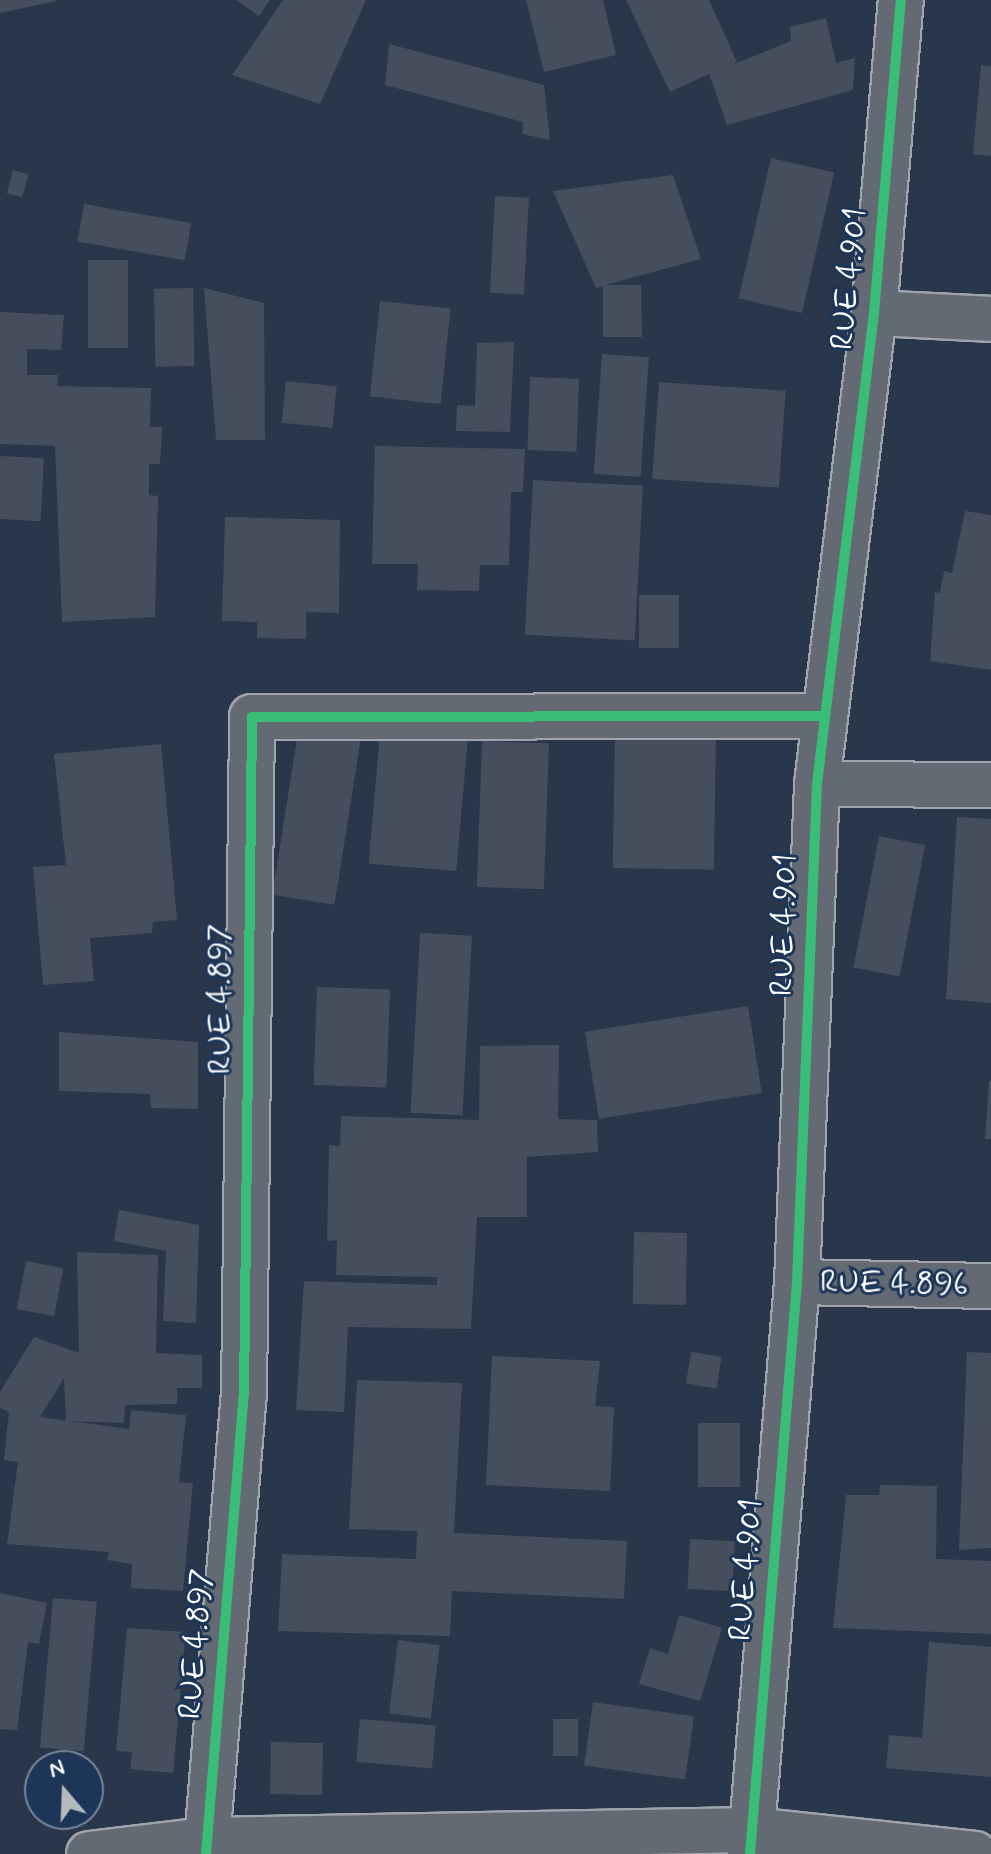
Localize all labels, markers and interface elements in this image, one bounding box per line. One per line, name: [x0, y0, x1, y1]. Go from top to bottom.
street label: RUE 4.901: [823, 206, 877, 352]
street label: RUE 4.901: [763, 853, 807, 997]
street label: RUE 4.897: [202, 923, 240, 1075]
street label: RUE 4.896: [820, 1264, 968, 1304]
street label: RUE 4.901: [722, 1497, 772, 1643]
street label: RUE 4.897: [171, 1567, 223, 1721]
north arrow: [24, 1750, 104, 1830]
text: N: [45, 1754, 68, 1785]

